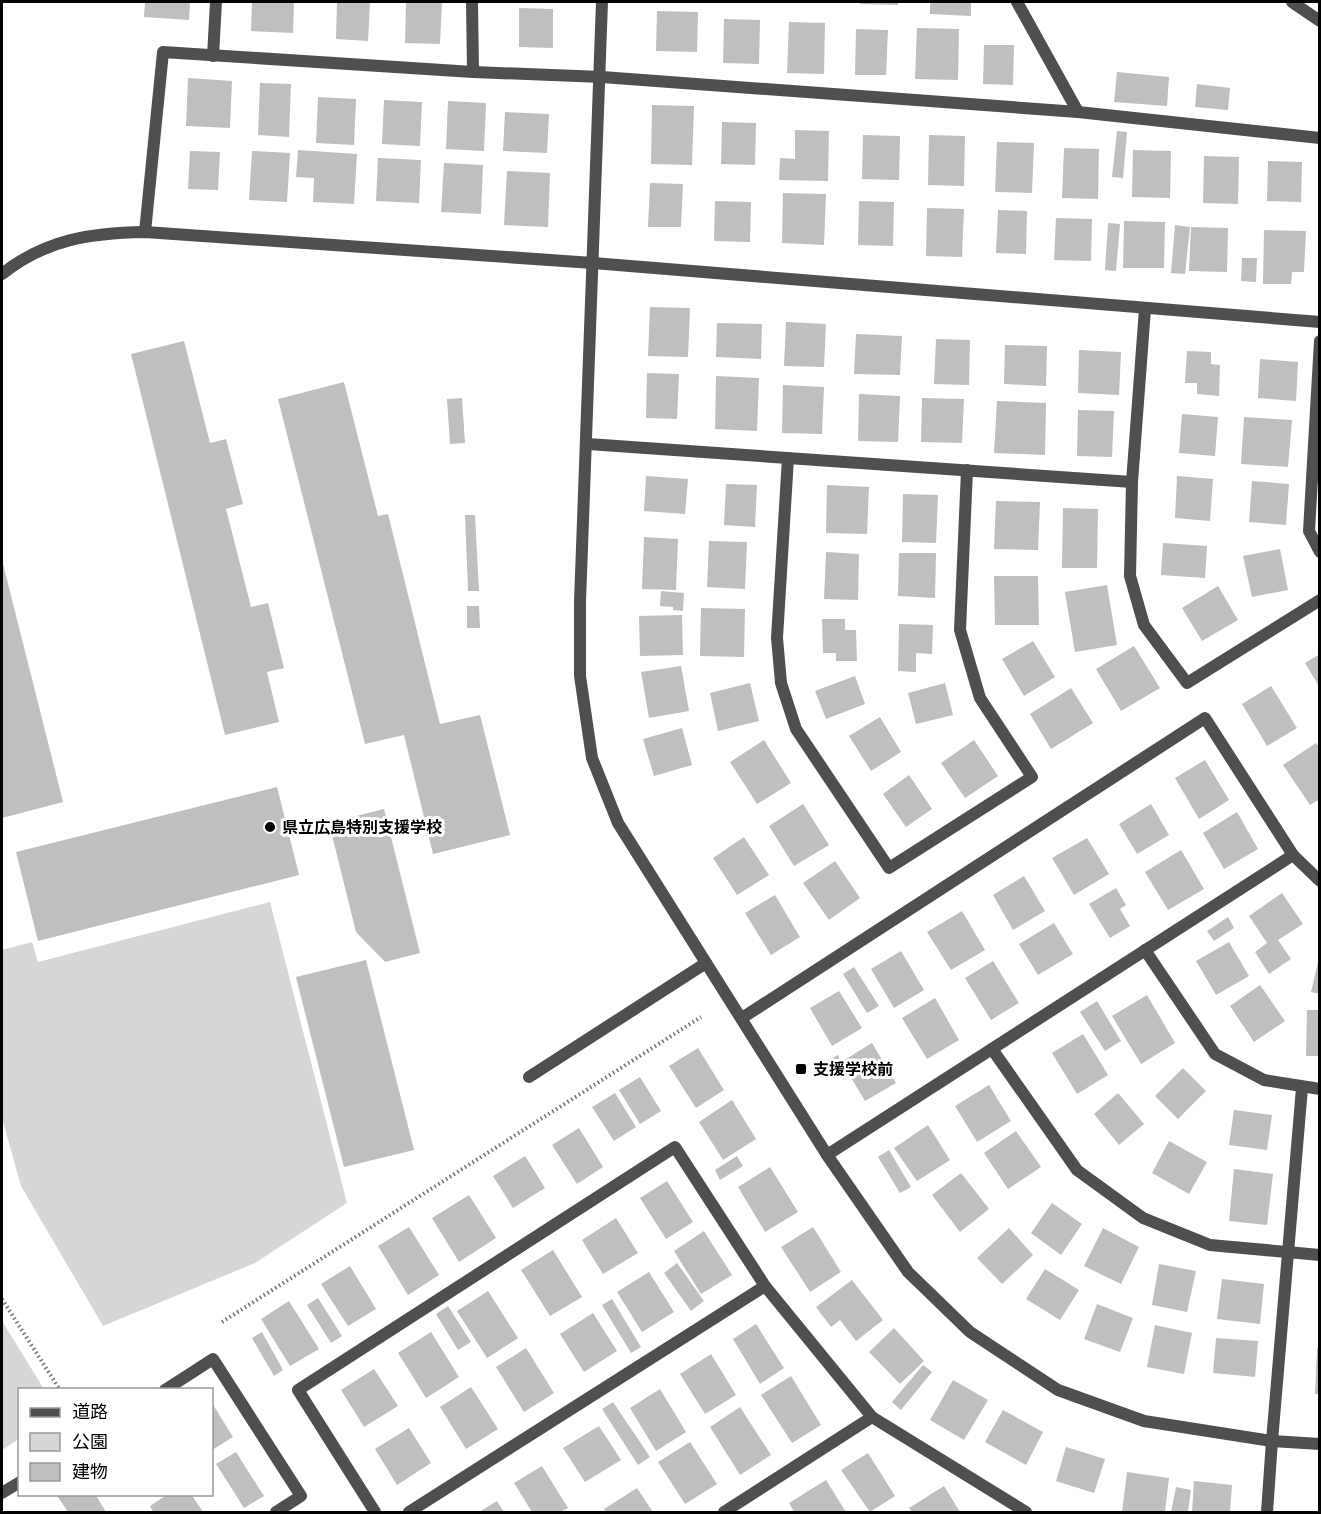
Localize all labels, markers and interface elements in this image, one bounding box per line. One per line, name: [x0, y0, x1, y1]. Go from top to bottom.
place label: 県立広島特別支援学校: [282, 816, 442, 839]
marker: 県立広島特別支援学校: [263, 820, 277, 834]
place label: 支援学校前: [813, 1058, 893, 1081]
marker: 支援学校前: [794, 1062, 808, 1076]
legend: [18, 1388, 213, 1496]
text: 道路: [72, 1399, 108, 1425]
text: 公園: [72, 1429, 108, 1455]
text: 建物: [72, 1459, 108, 1485]

